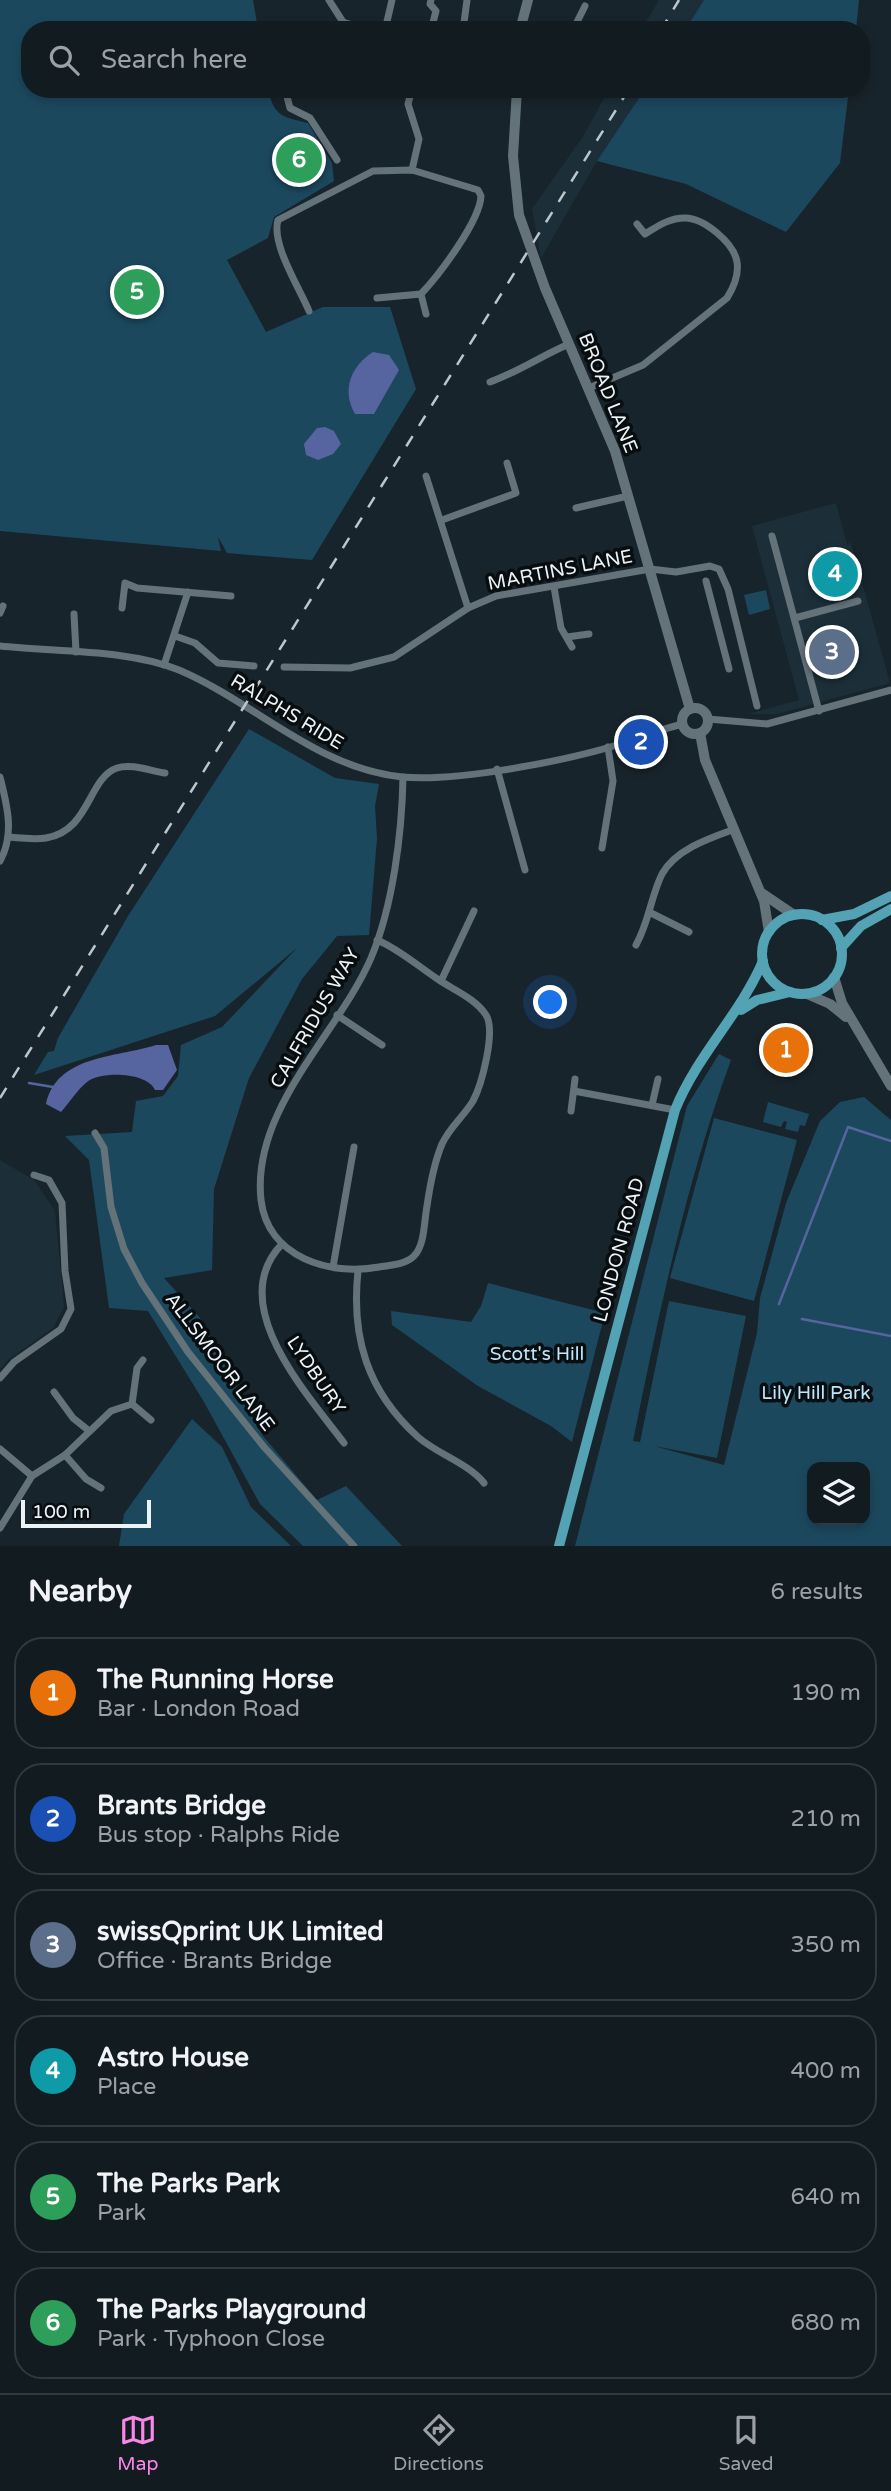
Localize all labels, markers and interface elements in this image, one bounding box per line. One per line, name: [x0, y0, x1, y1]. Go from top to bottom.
search box: [21, 21, 870, 98]
icon: search: [45, 41, 83, 79]
text: Search here: [101, 44, 247, 75]
pin: 6: [276, 134, 322, 186]
pin: 5: [114, 266, 160, 318]
street label: BROAD LANE: [574, 330, 642, 456]
street label: MARTINS LANE: [486, 545, 634, 595]
pin: 4: [812, 548, 858, 600]
pin: 3: [809, 626, 855, 678]
street label: RALPHS RIDE: [227, 670, 347, 754]
pin: 2: [618, 716, 664, 768]
street label: CALFRIDUS WAY: [266, 944, 364, 1092]
your location: [533, 985, 567, 1019]
pin: 1: [763, 1024, 809, 1076]
street label: LONDON ROAD: [589, 1175, 649, 1325]
street label: ALLSMOOR LANE: [161, 1288, 279, 1436]
street label: LYDBURY: [282, 1332, 350, 1418]
park label: Scott's Hill: [490, 1343, 584, 1365]
park label: Lily Hill Park: [761, 1382, 871, 1404]
map controls: [807, 1462, 870, 1525]
button: layers: [807, 1462, 870, 1525]
scale bar: [21, 1497, 150, 1529]
text: 100 m: [32, 1501, 90, 1523]
text: Nearby: [28, 1573, 132, 1610]
text: 6 results: [770, 1578, 863, 1606]
text: The Running Horse: [97, 1664, 334, 1695]
text: 1: [46, 1679, 60, 1707]
text: 190 m: [791, 1679, 861, 1707]
text: Bar · London Road: [97, 1695, 300, 1723]
text: Brants Bridge: [97, 1790, 266, 1821]
text: 2: [46, 1805, 60, 1833]
text: 210 m: [791, 1805, 861, 1833]
text: Bus stop · Ralphs Ride: [97, 1821, 340, 1849]
text: swissQprint UK Limited: [97, 1916, 384, 1947]
text: 3: [46, 1931, 60, 1959]
text: 350 m: [791, 1931, 861, 1959]
text: Office · Brants Bridge: [97, 1947, 332, 1975]
text: Astro House: [97, 2042, 249, 2073]
text: 4: [46, 2057, 60, 2085]
text: 400 m: [791, 2057, 861, 2085]
text: Place: [97, 2073, 156, 2101]
text: The Parks Park: [97, 2168, 280, 2199]
text: 5: [46, 2183, 60, 2211]
text: 640 m: [791, 2183, 861, 2211]
text: Park: [97, 2199, 146, 2227]
text: The Parks Playground: [97, 2294, 366, 2325]
text: 6: [46, 2309, 60, 2337]
text: 680 m: [791, 2309, 861, 2337]
text: Park · Typhoon Close: [97, 2325, 325, 2353]
tab: Map: [117, 2411, 158, 2475]
tab: Directions: [393, 2411, 484, 2475]
tab: Saved: [719, 2411, 774, 2475]

